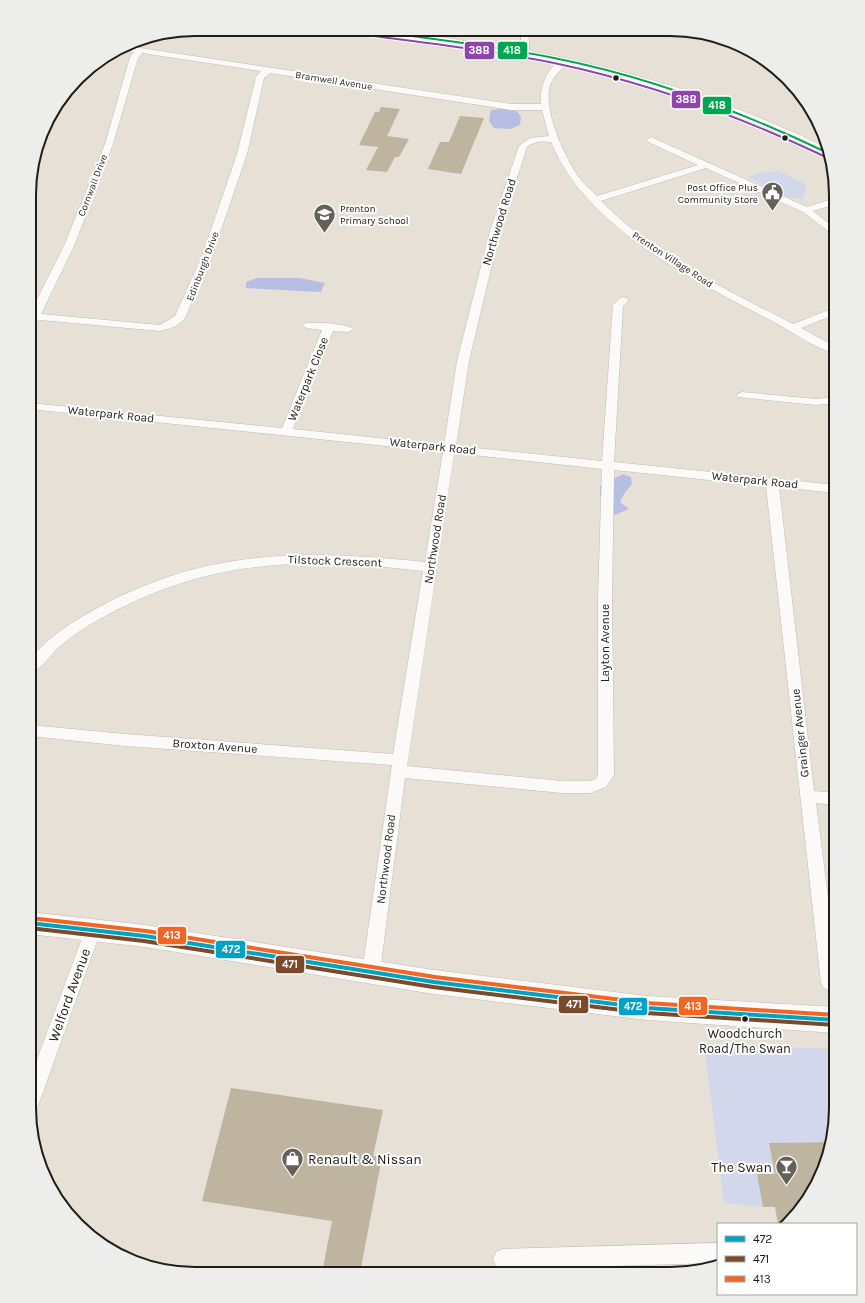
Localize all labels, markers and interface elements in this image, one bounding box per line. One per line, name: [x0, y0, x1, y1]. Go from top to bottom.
line badge: 38B: [464, 41, 495, 60]
line badge: 418: [497, 41, 528, 60]
text: 38B: [468, 44, 490, 57]
text: 418: [503, 44, 521, 57]
street label: Bramwell Avenue: [294, 69, 373, 93]
unlabelled marker: [611, 73, 621, 83]
line badge: 38B: [671, 90, 701, 109]
text: 38B: [675, 93, 697, 106]
line badge: 418: [702, 96, 732, 115]
text: 418: [708, 99, 726, 112]
unlabelled marker: [780, 133, 790, 143]
street label: Cornwall Drive: [76, 153, 110, 218]
street label: Northwood Road: [479, 177, 519, 267]
public building icon: Post Office Plus Community Store: [760, 180, 786, 213]
place label: Post Office Plus Community Store: [678, 182, 758, 206]
school or university icon: Prenton Primary School: [312, 201, 338, 234]
place label: Prenton Primary School: [340, 203, 409, 227]
street label: Prenton Village Road: [630, 229, 715, 290]
street label: Edinburgh Drive: [184, 230, 222, 303]
street label: Waterpark Close: [285, 335, 331, 423]
street label: Waterpark Road: [67, 402, 155, 426]
street label: Waterpark Road: [389, 434, 477, 458]
street label: Waterpark Road: [711, 468, 799, 492]
street label: Northwood Road: [421, 493, 449, 585]
street label: Tilstock Crescent: [288, 552, 383, 570]
street label: Layton Avenue: [598, 604, 612, 682]
street label: Grainger Avenue: [788, 688, 812, 778]
street label: Broxton Avenue: [172, 736, 258, 756]
street label: Northwood Road: [374, 813, 398, 905]
line badge: 413: [157, 926, 187, 945]
text: 413: [163, 929, 181, 942]
line badge: 472: [215, 940, 246, 959]
text: 472: [222, 943, 241, 956]
street label: Welford Avenue: [45, 946, 94, 1044]
line badge: 471: [275, 955, 305, 974]
text: 471: [282, 958, 298, 971]
line badge: 471: [558, 995, 589, 1014]
line badge: 413: [678, 996, 708, 1016]
line badge: 472: [618, 997, 648, 1016]
text: 471: [566, 998, 582, 1011]
text: 472: [624, 1000, 643, 1013]
text: 413: [684, 1000, 702, 1013]
marker: Woodchurch Road/The Swan: [740, 1014, 750, 1024]
place label: Woodchurch Road/The Swan: [699, 1026, 791, 1056]
shop icon: Renault & Nissan: [280, 1146, 306, 1179]
place label: Renault & Nissan: [308, 1151, 422, 1168]
bar icon: The Swan: [774, 1154, 800, 1187]
place label: The Swan: [711, 1159, 772, 1176]
legend: [717, 1223, 857, 1295]
text: 472: [753, 1232, 772, 1246]
text: 471: [753, 1252, 769, 1266]
text: 413: [753, 1272, 771, 1286]

